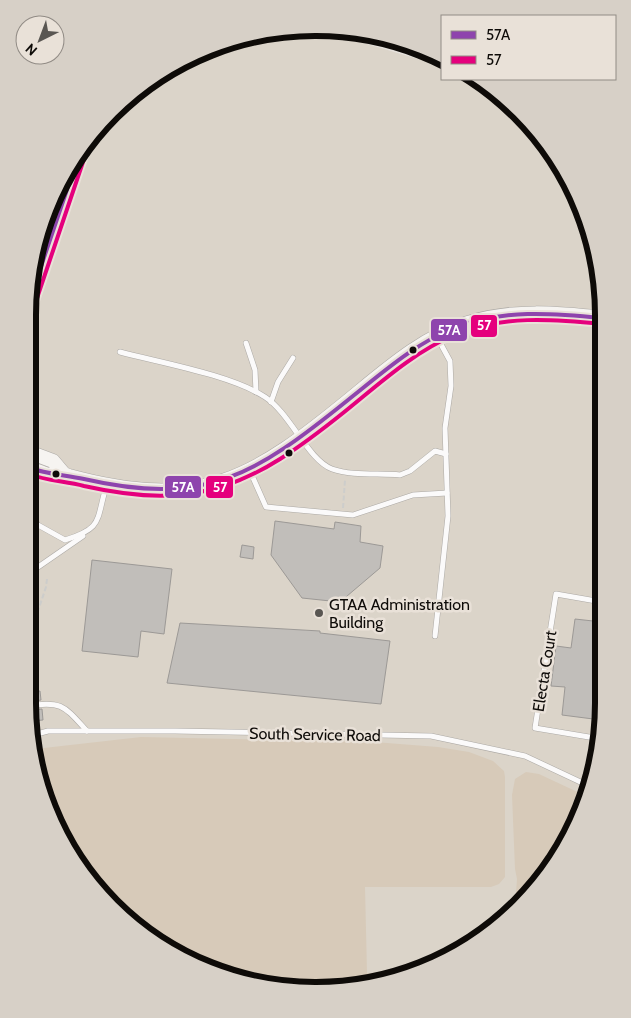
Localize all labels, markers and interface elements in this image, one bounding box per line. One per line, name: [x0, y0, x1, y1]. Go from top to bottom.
north arrow: [15, 15, 65, 65]
legend: [441, 15, 616, 80]
text: 57A: [486, 26, 511, 44]
text: N: [22, 40, 41, 60]
text: 57: [486, 51, 502, 69]
line badge: 57: [470, 314, 498, 338]
text: 57: [477, 316, 492, 334]
line badge: 57A: [430, 318, 468, 342]
text: 57A: [438, 321, 461, 339]
unlabelled marker: [408, 345, 418, 355]
unlabelled marker: [284, 448, 294, 458]
unlabelled marker: [51, 469, 61, 479]
line badge: 57A: [164, 475, 202, 499]
line badge: 57: [205, 475, 234, 499]
text: 57A: [172, 478, 195, 496]
text: 57: [213, 478, 228, 496]
place label: GTAA Administration Building: [329, 595, 470, 632]
marker: GTAA Administration Building: [313, 607, 325, 619]
street label: Electa Court: [529, 629, 560, 713]
street label: South Service Road: [249, 724, 381, 745]

